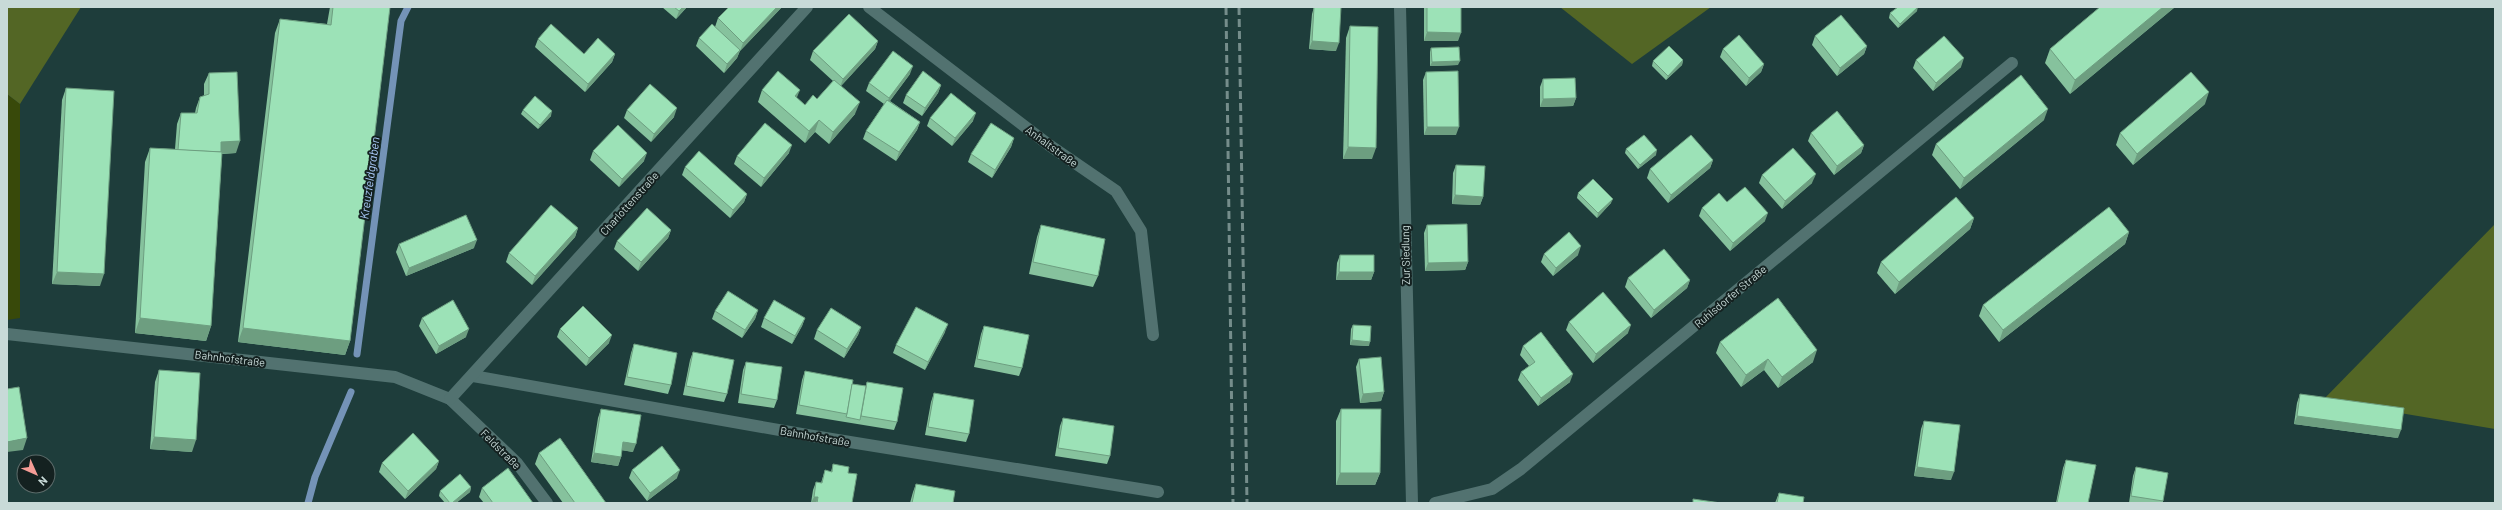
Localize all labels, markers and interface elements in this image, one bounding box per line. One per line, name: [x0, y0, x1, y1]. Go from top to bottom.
street label: Anhaltstraße: [1023, 123, 1081, 169]
water label: Kreuzfeldgraben: [356, 136, 382, 220]
street label: Charlottenstraße: [597, 168, 661, 238]
street label: Zur Siedlung: [1398, 225, 1412, 285]
street label: Ruhlsdorfer Straße: [1691, 262, 1769, 330]
street label: Bahnhofstraße: [194, 347, 266, 369]
street label: Bahnhofstraße: [779, 423, 851, 449]
street label: Feldstraße: [478, 426, 524, 472]
north arrow: [16, 454, 56, 494]
text: N: [36, 474, 51, 489]

